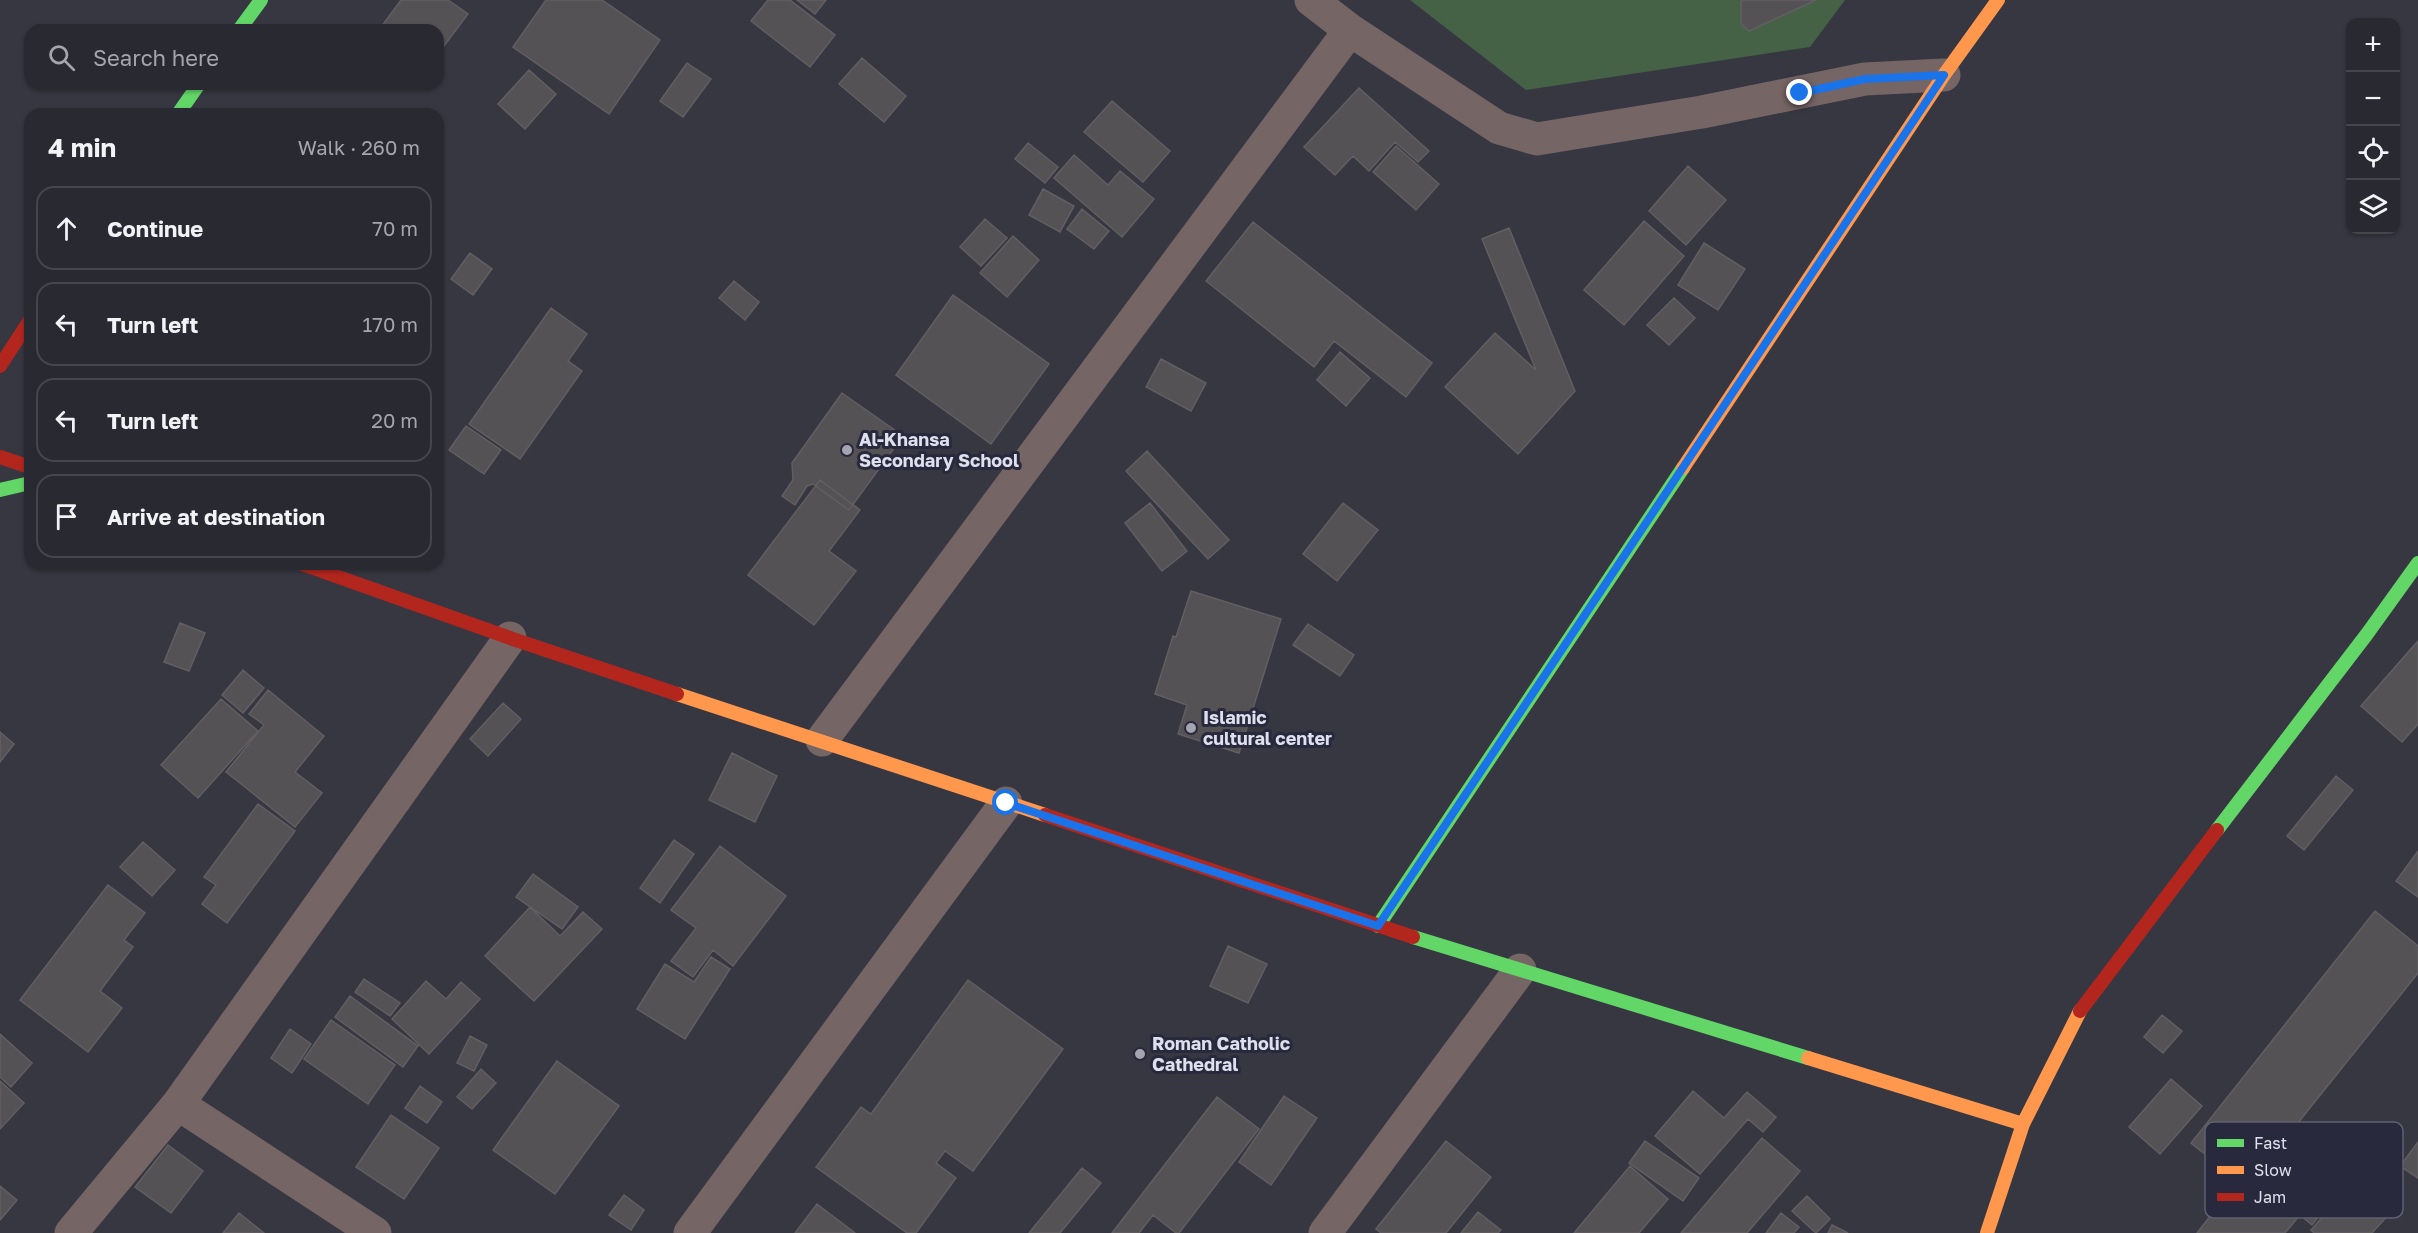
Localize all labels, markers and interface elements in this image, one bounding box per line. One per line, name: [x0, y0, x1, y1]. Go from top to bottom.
map controls: [2346, 18, 2400, 234]
button: +: [2346, 18, 2400, 72]
search box: [24, 24, 444, 90]
icon: search: [45, 41, 78, 74]
text: Search here: [93, 44, 219, 71]
button: −: [2346, 72, 2400, 126]
route end: [1786, 79, 1812, 105]
button: locate: [2346, 126, 2400, 180]
text: 4 min: [48, 132, 116, 163]
text: Walk · 260 m: [298, 135, 420, 159]
button: layers: [2346, 180, 2400, 234]
icon: ahead: [50, 212, 83, 245]
text: Continue: [107, 215, 203, 242]
text: 70 m: [372, 216, 418, 240]
icon: left: [50, 308, 83, 341]
text: Turn left: [107, 311, 198, 338]
text: 170 m: [363, 312, 418, 336]
icon: left: [50, 404, 83, 437]
text: Turn left: [107, 407, 198, 434]
text: 20 m: [371, 408, 418, 432]
place label: Al-Khansa Secondary School: [859, 428, 1019, 471]
marker: Al-Khansa Secondary School: [840, 443, 854, 457]
icon: arrive: [50, 500, 83, 533]
text: Arrive at destination: [107, 503, 325, 530]
place label: Islamic cultural center: [1203, 706, 1332, 749]
marker: Islamic cultural center: [1184, 721, 1198, 735]
route start: [992, 789, 1018, 815]
place label: Roman Catholic Cathedral: [1152, 1032, 1290, 1075]
marker: Roman Catholic Cathedral: [1133, 1047, 1147, 1061]
legend: [2205, 1122, 2403, 1218]
text: Fast: [2254, 1133, 2287, 1153]
text: Slow: [2254, 1160, 2292, 1180]
text: Jam: [2254, 1187, 2286, 1207]

